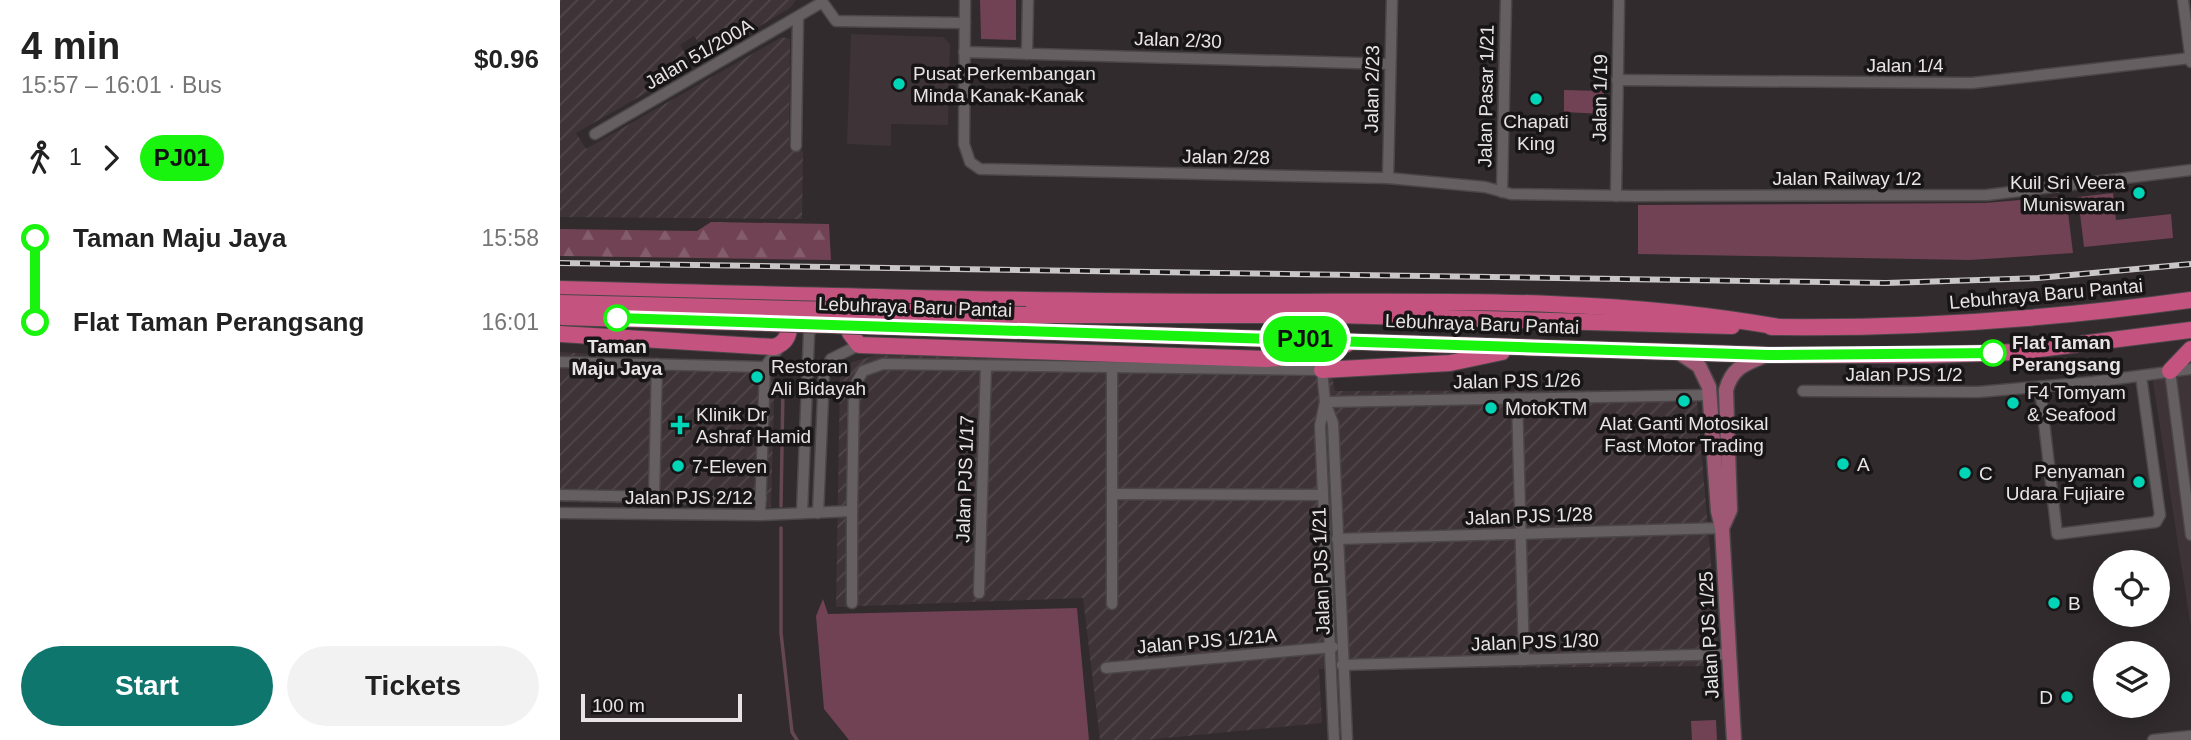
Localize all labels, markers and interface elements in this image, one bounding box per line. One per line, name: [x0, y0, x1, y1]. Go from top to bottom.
street label: Jalan 51/200A: [641, 14, 757, 93]
text: 4 min: [21, 25, 120, 67]
street label: Jalan Pasar 1/21: [1474, 25, 1498, 167]
street label: Jalan 2/30: [1134, 28, 1222, 52]
text: $0.96: [474, 44, 539, 74]
street label: Jalan 2/23: [1361, 45, 1383, 133]
street label: Jalan 1/19: [1589, 54, 1611, 142]
street label: Jalan 1/4: [1866, 55, 1944, 76]
place label: Pusat Perkembangan Minda Kanak-Kanak: [913, 63, 1096, 106]
text: 15:57 – 16:01 · Bus: [21, 72, 222, 98]
marker: Pusat Perkembangan Minda Kanak-Kanak: [891, 76, 907, 92]
marker: Chapati King: [1528, 91, 1544, 107]
place label: Chapati King: [1503, 111, 1569, 154]
icon: walk: [21, 139, 59, 177]
icon: forward: [92, 139, 130, 177]
text: 1: [69, 144, 82, 170]
text: PJ01: [154, 144, 210, 171]
street label: Jalan 2/28: [1182, 146, 1270, 168]
street label: Jalan Railway 1/2: [1773, 168, 1921, 189]
place label: Kuil Sri Veera Muniswaran: [2010, 172, 2125, 215]
marker: Kuil Sri Veera Muniswaran: [2131, 185, 2147, 201]
text: Taman Maju Jaya: [73, 223, 286, 253]
text: 15:58: [481, 225, 539, 251]
street label: Lebuhraya Baru Pantai: [1948, 275, 2144, 313]
street label: Lebuhraya Baru Pantai: [818, 293, 1012, 321]
marker: Taman Maju Jaya: [604, 305, 630, 331]
text: Flat Taman Perangsang: [73, 307, 364, 337]
text: 16:01: [481, 309, 539, 335]
street label: Lebuhraya Baru Pantai: [1385, 310, 1579, 338]
line badge: PJ01: [1256, 316, 1354, 362]
text: PJ01: [1277, 325, 1333, 352]
place label: Flat Taman Perangsang: [2012, 332, 2121, 375]
place label: Taman Maju Jaya: [572, 336, 663, 379]
marker: Flat Taman Perangsang: [1980, 340, 2006, 366]
place label: Restoran Ali Bidayah: [771, 356, 866, 399]
street label: Jalan PJS 1/2: [1845, 364, 1963, 385]
marker: Restoran Ali Bidayah: [749, 369, 765, 385]
street label: Jalan PJS 1/26: [1453, 369, 1581, 393]
place label: F4 Tomyam & Seafood: [2027, 382, 2126, 425]
marker: Alat Ganti Motosikal Fast Motor Trading: [1676, 393, 1692, 409]
marker: F4 Tomyam & Seafood: [2005, 395, 2021, 411]
place label: MotoKTM: [1505, 398, 1587, 419]
marker: MotoKTM: [1483, 400, 1499, 416]
place label: Klinik Dr Ashraf Hamid: [696, 404, 811, 447]
place label: Alat Ganti Motosikal Fast Motor Trading: [1600, 413, 1768, 456]
marker: Klinik Dr Ashraf Hamid: [670, 415, 690, 435]
street label: Jalan PJS 1/17: [952, 415, 978, 543]
place label: A: [1857, 454, 1870, 475]
place label: 7-Eleven: [692, 456, 767, 477]
marker: A: [1835, 456, 1851, 472]
marker: 7-Eleven: [670, 458, 686, 474]
place label: Penyaman Udara Fujiaire: [2006, 461, 2125, 504]
place label: C: [1979, 463, 1993, 484]
marker: C: [1957, 465, 1973, 481]
marker: Penyaman Udara Fujiaire: [2131, 474, 2147, 490]
street label: Jalan PJS 2/12: [625, 487, 753, 508]
street label: Jalan PJS 1/28: [1465, 503, 1593, 529]
street label: Jalan PJS 1/21: [1308, 507, 1334, 635]
map controls: [2093, 550, 2170, 718]
button: locate: [2093, 550, 2170, 627]
street label: Jalan PJS 1/25: [1695, 571, 1723, 699]
place label: B: [2068, 593, 2081, 614]
marker: B: [2046, 595, 2062, 611]
street label: Jalan PJS 1/21A: [1136, 624, 1278, 658]
street label: Jalan PJS 1/30: [1471, 629, 1599, 655]
button: layers: [2093, 641, 2170, 718]
button: Start: [21, 646, 273, 726]
button: Tickets: [287, 646, 539, 726]
place label: D: [2039, 687, 2053, 708]
marker: D: [2059, 689, 2075, 705]
scale bar: [581, 691, 742, 723]
text: 100 m: [592, 695, 645, 716]

